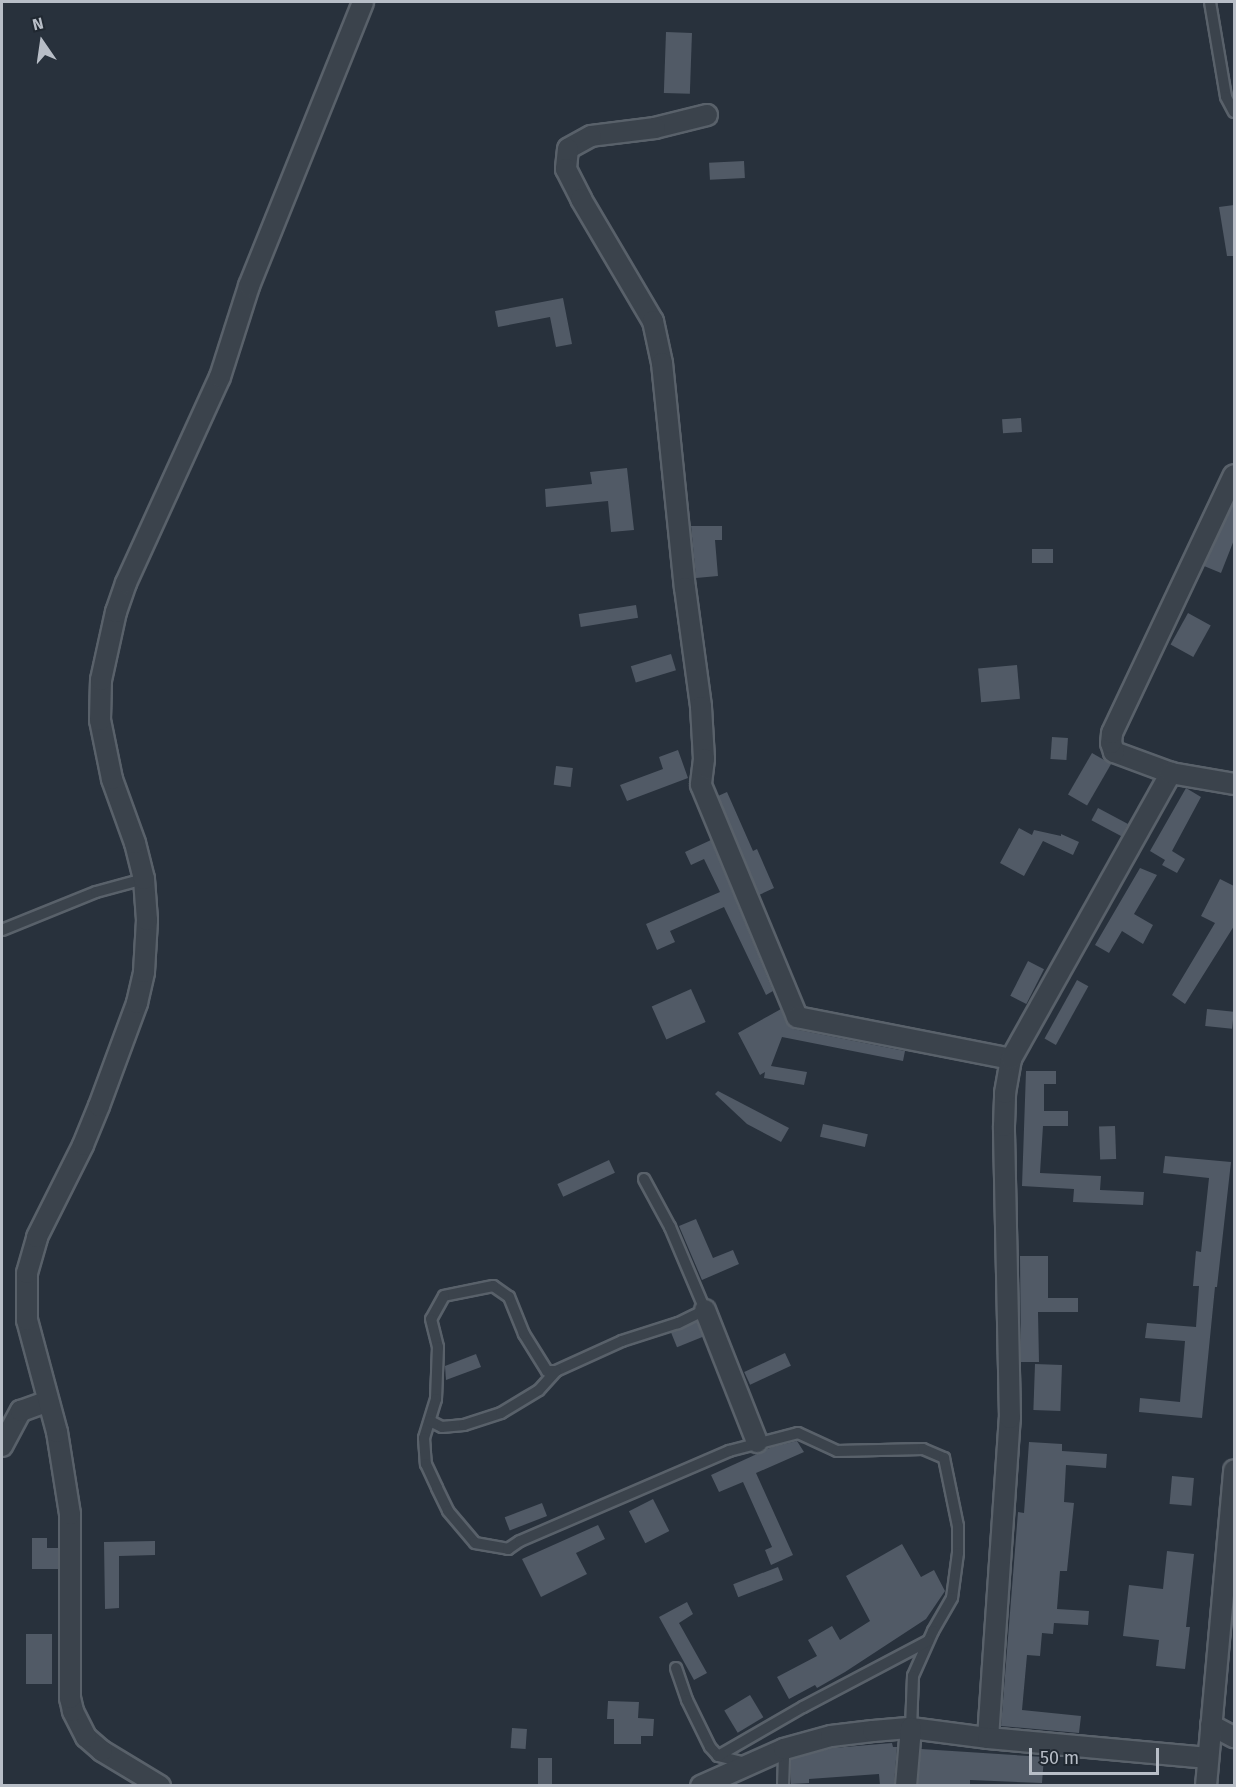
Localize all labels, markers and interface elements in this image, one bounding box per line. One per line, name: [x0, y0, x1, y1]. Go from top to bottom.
north arrow: [12, 12, 72, 72]
text: N: [31, 14, 45, 34]
scale bar: [1032, 1736, 1162, 1774]
text: 50 m: [1040, 1747, 1079, 1769]

